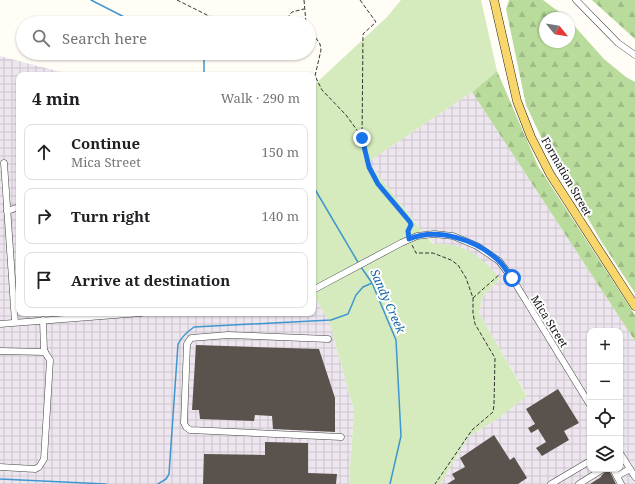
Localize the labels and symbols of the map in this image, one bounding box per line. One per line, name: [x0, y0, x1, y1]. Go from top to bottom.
north arrow: [539, 12, 575, 48]
route end: [353, 129, 371, 147]
street label: Formation Street: [538, 134, 596, 218]
water label: Sandy Creek: [366, 266, 410, 337]
route start: [503, 269, 521, 287]
street label: Mica Street: [528, 292, 572, 350]

